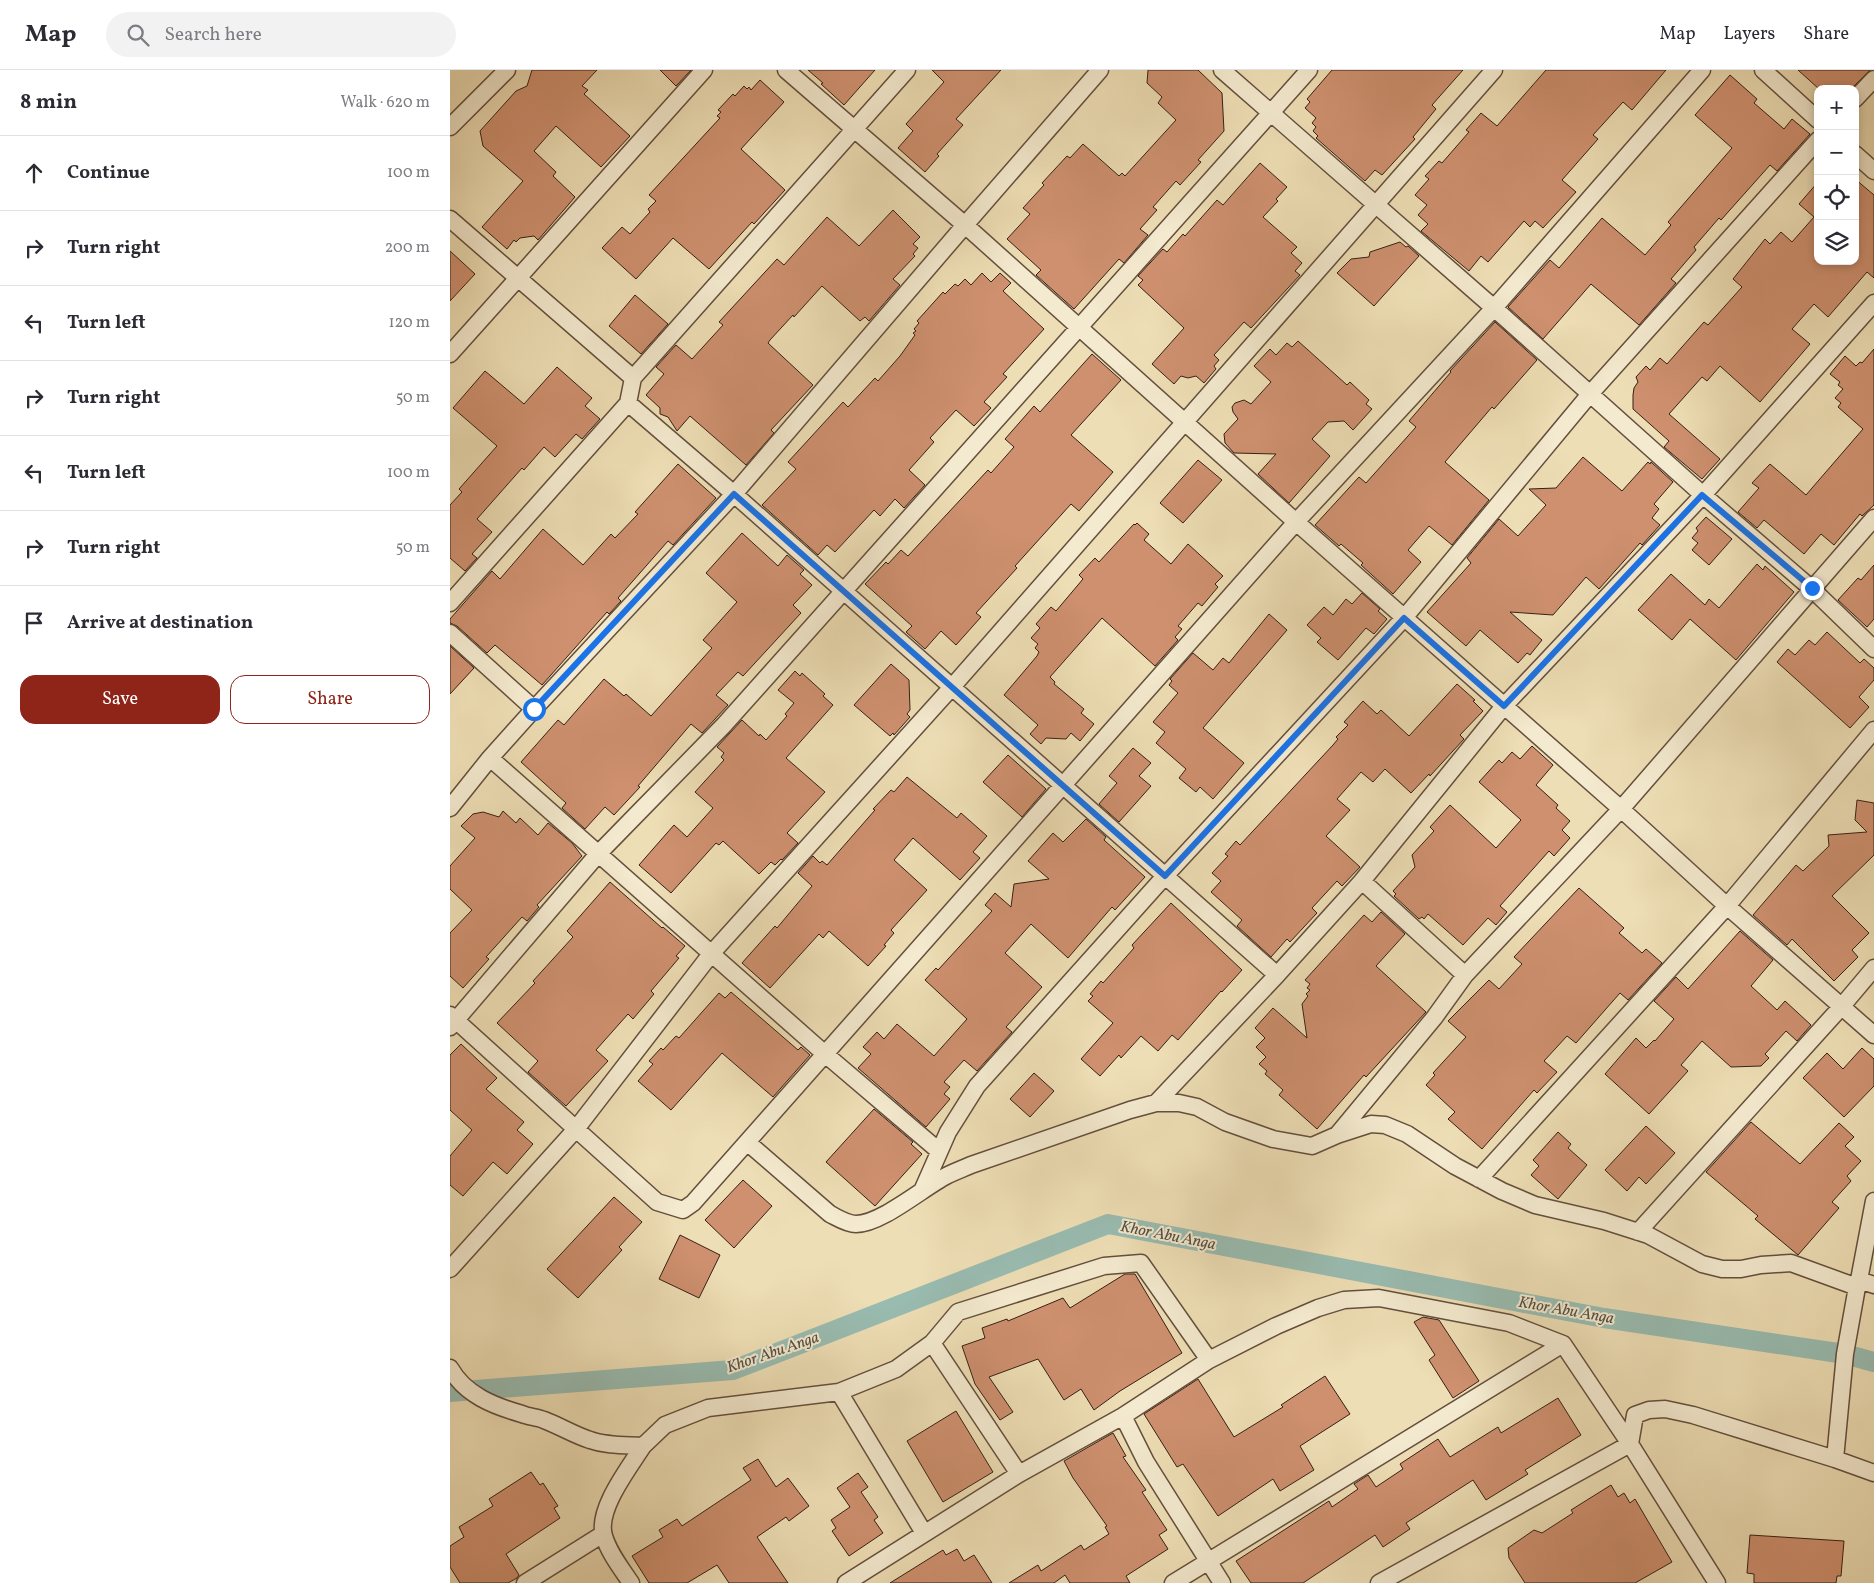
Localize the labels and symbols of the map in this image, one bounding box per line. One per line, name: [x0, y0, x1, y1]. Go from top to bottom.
route end: [1801, 577, 1824, 600]
route start: [523, 698, 546, 721]
water label: Khor Abu Anga: [1118, 1216, 1218, 1256]
water label: Khor Abu Anga: [1517, 1292, 1616, 1330]
water label: Khor Abu Anga: [724, 1327, 823, 1379]

